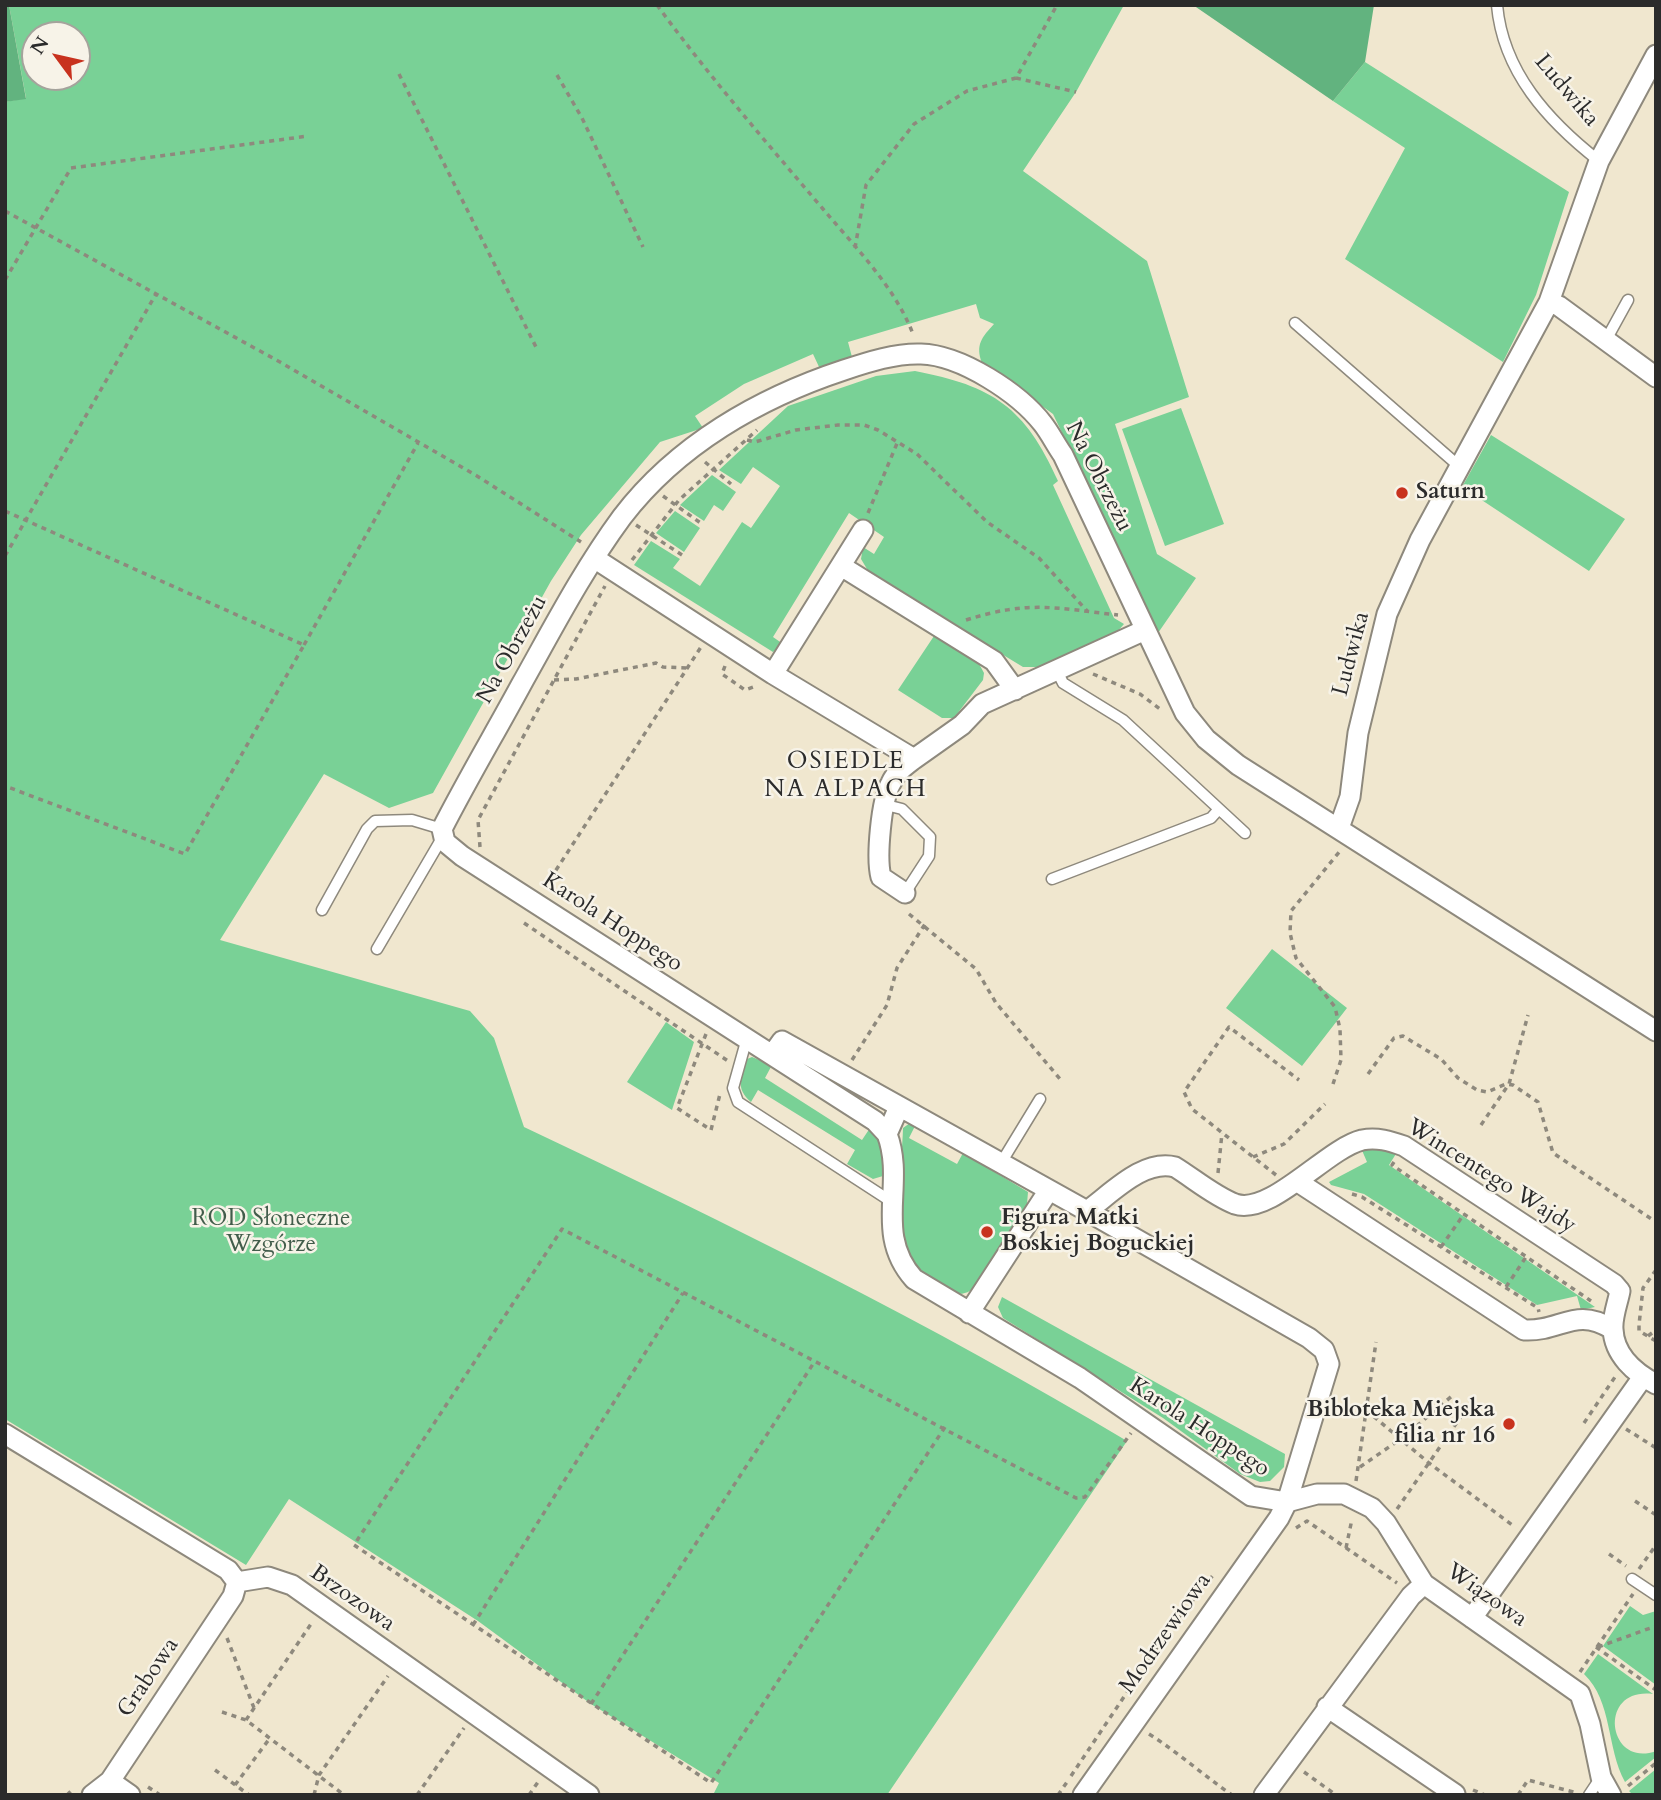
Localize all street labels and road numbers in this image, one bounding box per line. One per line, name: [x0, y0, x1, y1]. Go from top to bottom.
street label: Ludwika: [1528, 49, 1604, 133]
street label: Na Obrzeżu: [1058, 417, 1138, 537]
street label: Na Obrzeżu: [472, 591, 554, 709]
street label: Ludwika: [1328, 609, 1376, 699]
street label: Karola Hoppego: [537, 867, 687, 979]
street label: Wincentego Wajdy: [1401, 1114, 1581, 1240]
street label: Karola Hoppego: [1124, 1372, 1274, 1484]
street label: Wiązowa: [1440, 1558, 1532, 1634]
street label: Brzozowa: [304, 1560, 400, 1638]
street label: Modrzewiowa: [1114, 1568, 1218, 1700]
street label: Grabowa: [112, 1633, 186, 1723]

